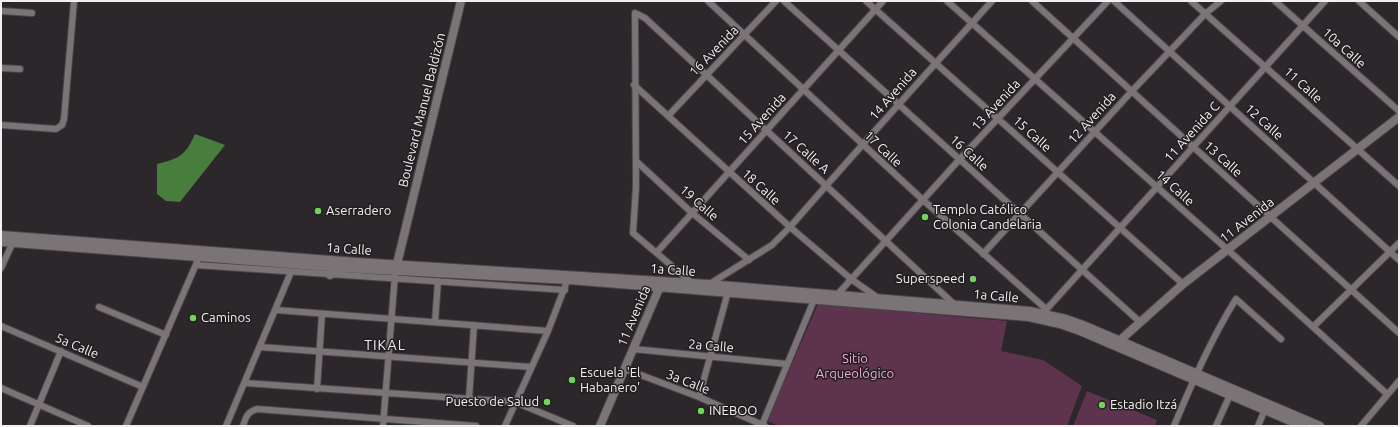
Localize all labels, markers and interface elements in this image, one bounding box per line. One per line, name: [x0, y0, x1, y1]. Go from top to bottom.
street label: 16 Avenida: [686, 22, 742, 80]
street label: 10a Calle: [1319, 24, 1369, 72]
street label: Boulevard Manuel Baldizón: [395, 31, 449, 189]
street label: 11 Calle: [1281, 64, 1325, 106]
street label: 14 Avenida: [866, 65, 920, 123]
street label: 13 Avenida: [968, 76, 1024, 134]
street label: 12 Avenida: [1065, 89, 1119, 147]
street label: 15 Avenida: [735, 90, 789, 148]
street label: 11 Avenida C: [1161, 99, 1223, 165]
street label: 12 Calle: [1242, 101, 1286, 143]
street label: 15 Calle: [1010, 113, 1054, 155]
street label: 17 Calle A: [779, 127, 833, 177]
street label: 17 Calle: [861, 128, 905, 170]
street label: 16 Calle: [947, 132, 991, 174]
street label: 13 Calle: [1201, 138, 1245, 180]
street label: 18 Calle: [739, 166, 783, 208]
street label: 14 Calle: [1153, 167, 1197, 209]
street label: 19 Calle: [676, 182, 722, 224]
street label: 11 Avenida: [1217, 194, 1277, 246]
place label: Templo Católico Colonia Candelaria: [933, 202, 1042, 233]
place label: Aserradero: [326, 203, 391, 219]
marker: Aserradero: [313, 206, 323, 216]
marker: Templo Católico Colonia Candelaria: [920, 212, 930, 222]
street label: 1a Calle: [326, 240, 372, 258]
street label: 1a Calle: [650, 261, 696, 279]
place label: Superspeed: [896, 271, 965, 287]
marker: Superspeed: [968, 274, 978, 284]
street label: 11 Avenida: [614, 283, 654, 349]
street label: 1a Calle: [973, 286, 1019, 306]
place label: Caminos: [201, 310, 251, 326]
marker: Caminos: [188, 313, 198, 323]
street label: 5a Calle: [53, 330, 101, 362]
street label: 2a Calle: [688, 336, 734, 356]
district label: TIKAL: [364, 337, 406, 353]
park label: Sitio Arqueológico: [816, 351, 894, 382]
place label: Escuela 'El Habanero': [580, 365, 641, 396]
street label: 3a Calle: [664, 367, 712, 397]
marker: Escuela 'El Habanero': [567, 375, 577, 385]
place label: Puesto de Salud: [446, 394, 539, 410]
marker: Puesto de Salud: [542, 397, 552, 407]
place label: Estadio Itzá: [1110, 397, 1177, 413]
marker: Estadio Itzá: [1097, 400, 1107, 410]
place label: INEBOO: [709, 403, 757, 419]
marker: INEBOO: [696, 406, 706, 416]

